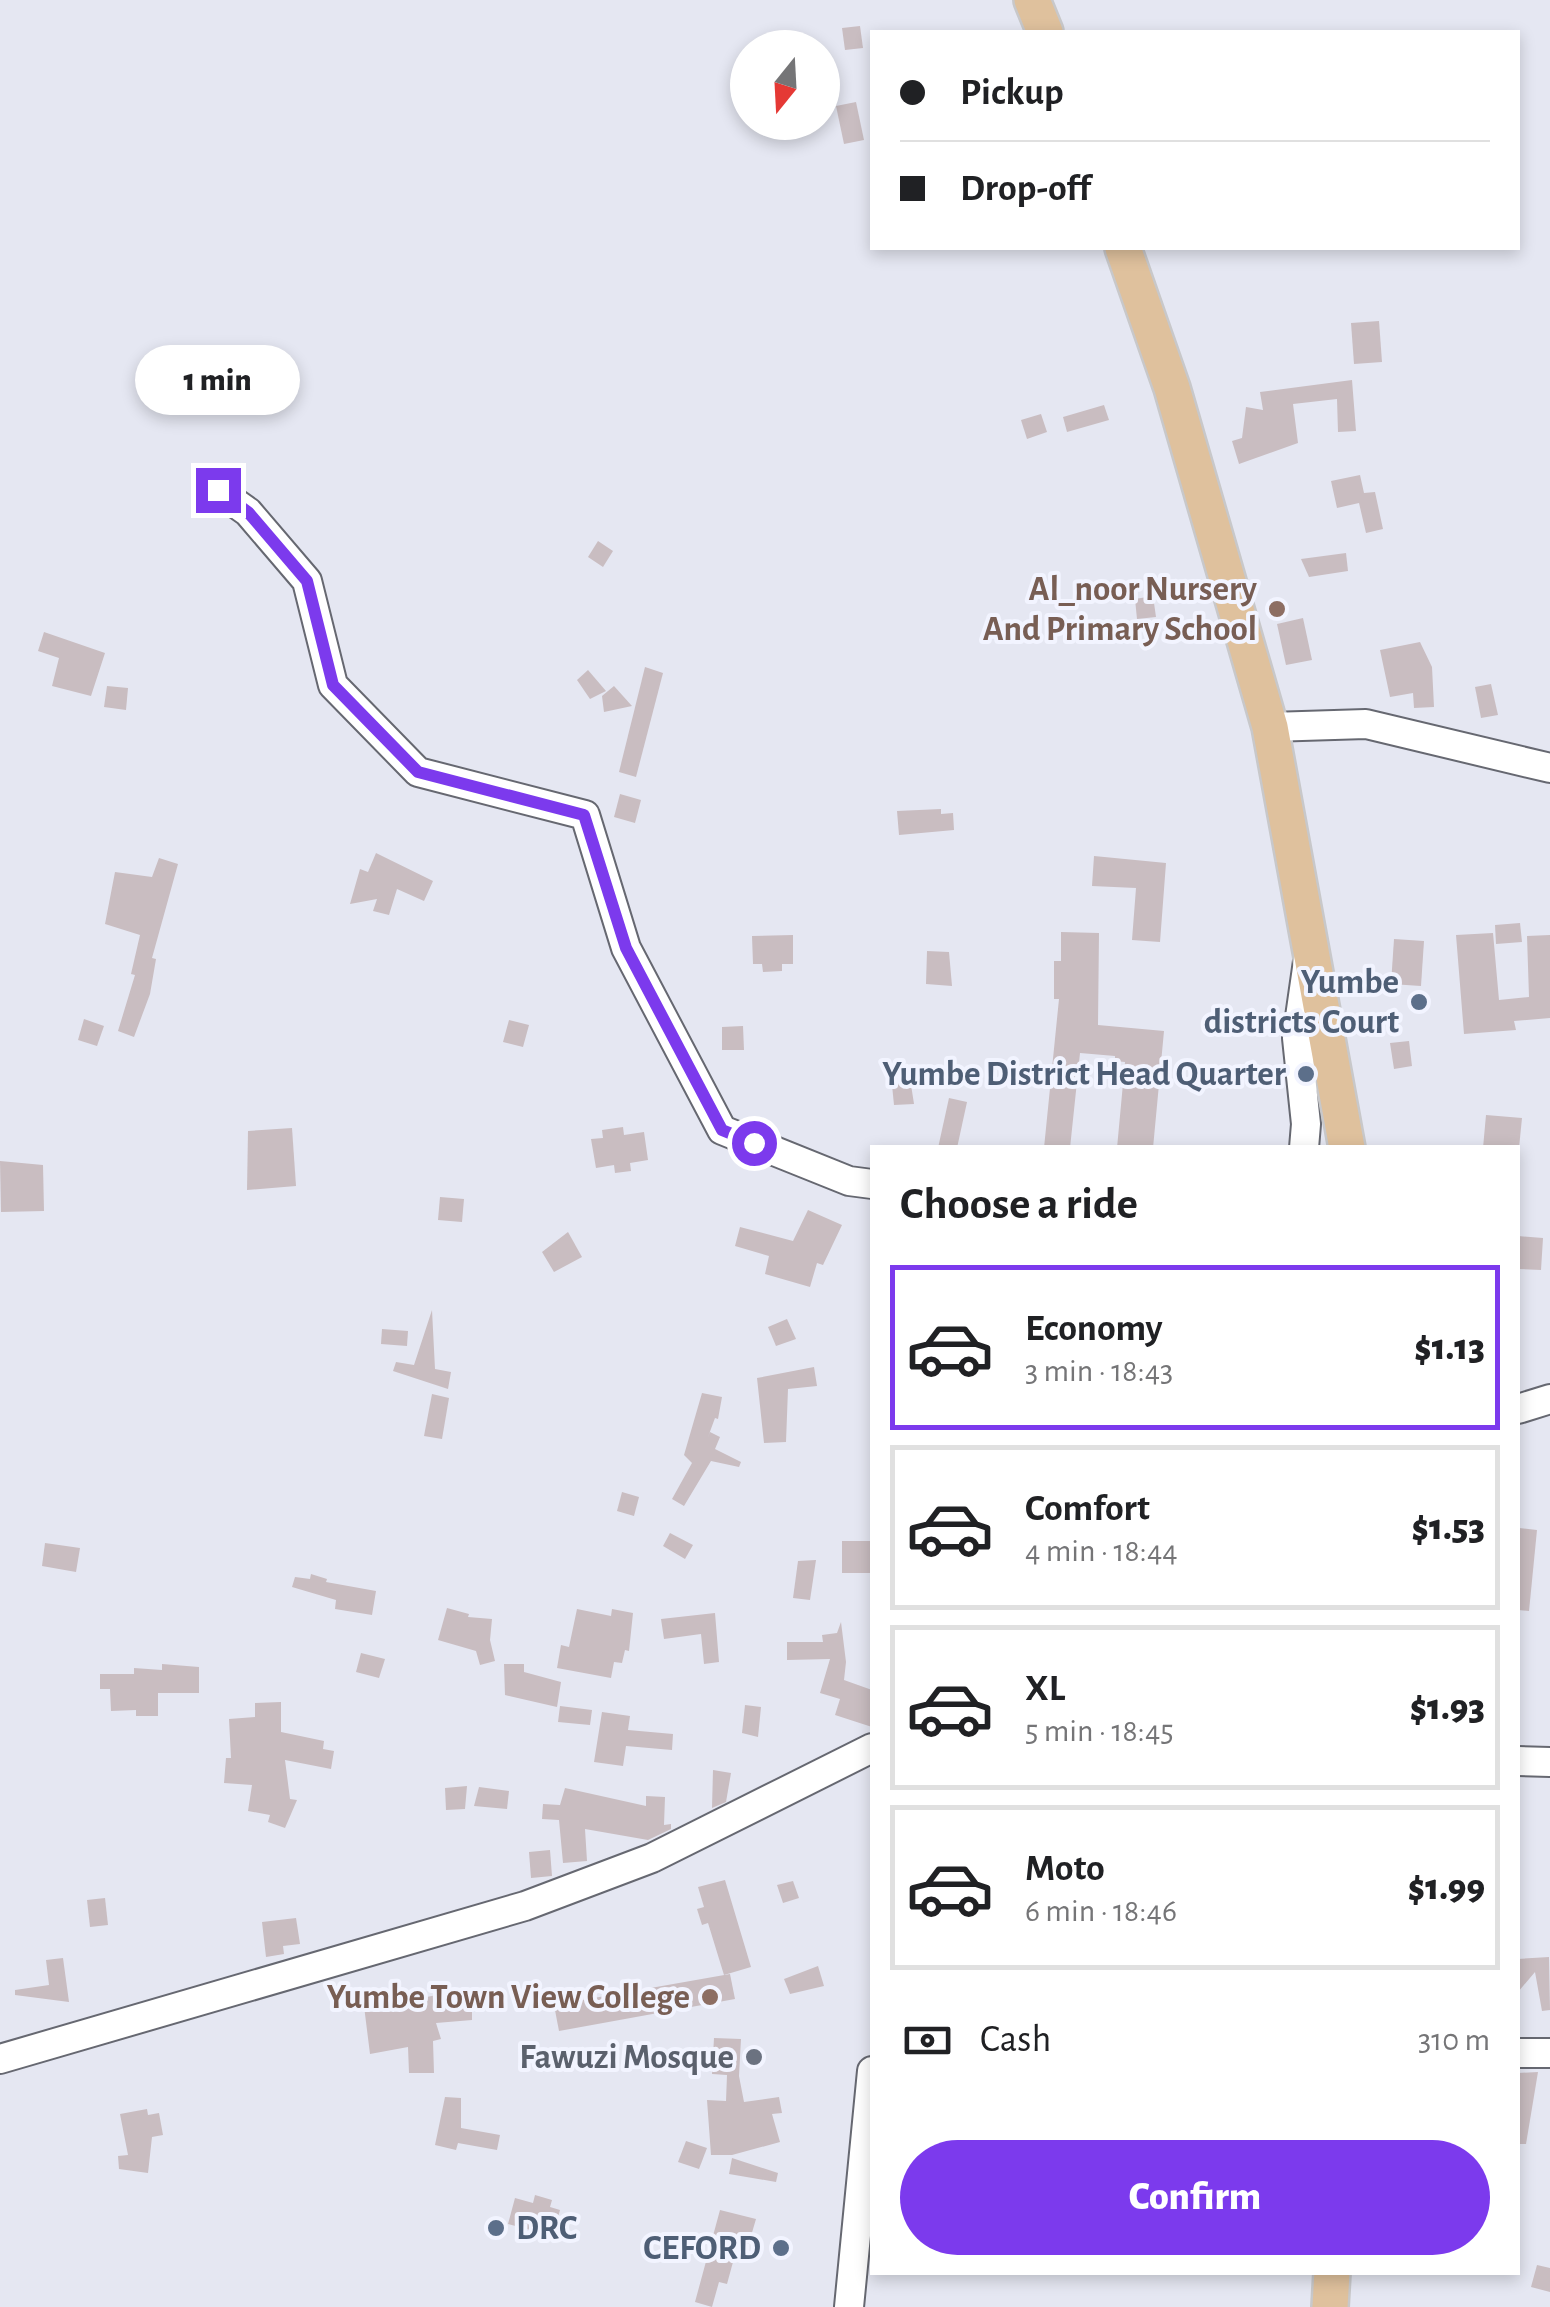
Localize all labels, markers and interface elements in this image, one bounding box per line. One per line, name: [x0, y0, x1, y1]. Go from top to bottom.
north arrow: [730, 30, 840, 140]
map controls: [730, 30, 840, 140]
text: Pickup: [960, 74, 1064, 112]
text: Drop-off: [960, 170, 1091, 208]
callout: 1 min: [136, 345, 300, 415]
text: 1 min: [183, 364, 252, 396]
route end: [196, 468, 241, 513]
place label: Al_noor Nursery And Primary School: [983, 572, 1257, 647]
marker: Al_noor Nursery And Primary School: [1266, 598, 1288, 620]
place label: Yumbe districts Court: [1204, 965, 1399, 1040]
marker: Yumbe districts Court: [1408, 991, 1430, 1013]
place label: Yumbe District Head Quarter: [882, 1057, 1286, 1092]
marker: Yumbe District Head Quarter: [1295, 1063, 1317, 1085]
route start: [732, 1121, 777, 1166]
text: Choose a ride: [900, 1182, 1138, 1227]
icon: car: [905, 1303, 995, 1393]
text: Economy: [1025, 1310, 1163, 1348]
text: $1.13: [1414, 1329, 1485, 1367]
text: 3 min · 18:43: [1025, 1355, 1173, 1387]
icon: car: [905, 1483, 995, 1573]
text: Comfort: [1025, 1490, 1150, 1528]
text: $1.53: [1412, 1509, 1485, 1547]
text: 4 min · 18:44: [1025, 1535, 1178, 1567]
icon: car: [905, 1663, 995, 1753]
text: XL: [1025, 1670, 1065, 1708]
text: $1.93: [1410, 1689, 1485, 1727]
text: 5 min · 18:45: [1025, 1715, 1174, 1747]
icon: car: [905, 1843, 995, 1933]
text: Moto: [1025, 1850, 1105, 1888]
text: $1.99: [1408, 1869, 1485, 1907]
text: 6 min · 18:46: [1025, 1895, 1177, 1927]
place label: Yumbe Town View College: [327, 1980, 690, 2015]
marker: Yumbe Town View College: [699, 1986, 721, 2008]
icon: cash: [900, 2013, 955, 2068]
text: Cash: [980, 2021, 1051, 2059]
text: 310 m: [1418, 2024, 1490, 2056]
place label: Fawuzi Mosque: [519, 2040, 734, 2075]
marker: Fawuzi Mosque: [743, 2046, 765, 2068]
button: Confirm: [900, 2140, 1490, 2255]
place label: DRC: [516, 2211, 577, 2246]
marker: DRC: [485, 2217, 507, 2239]
place label: CEFORD: [643, 2231, 761, 2266]
marker: CEFORD: [770, 2237, 792, 2259]

